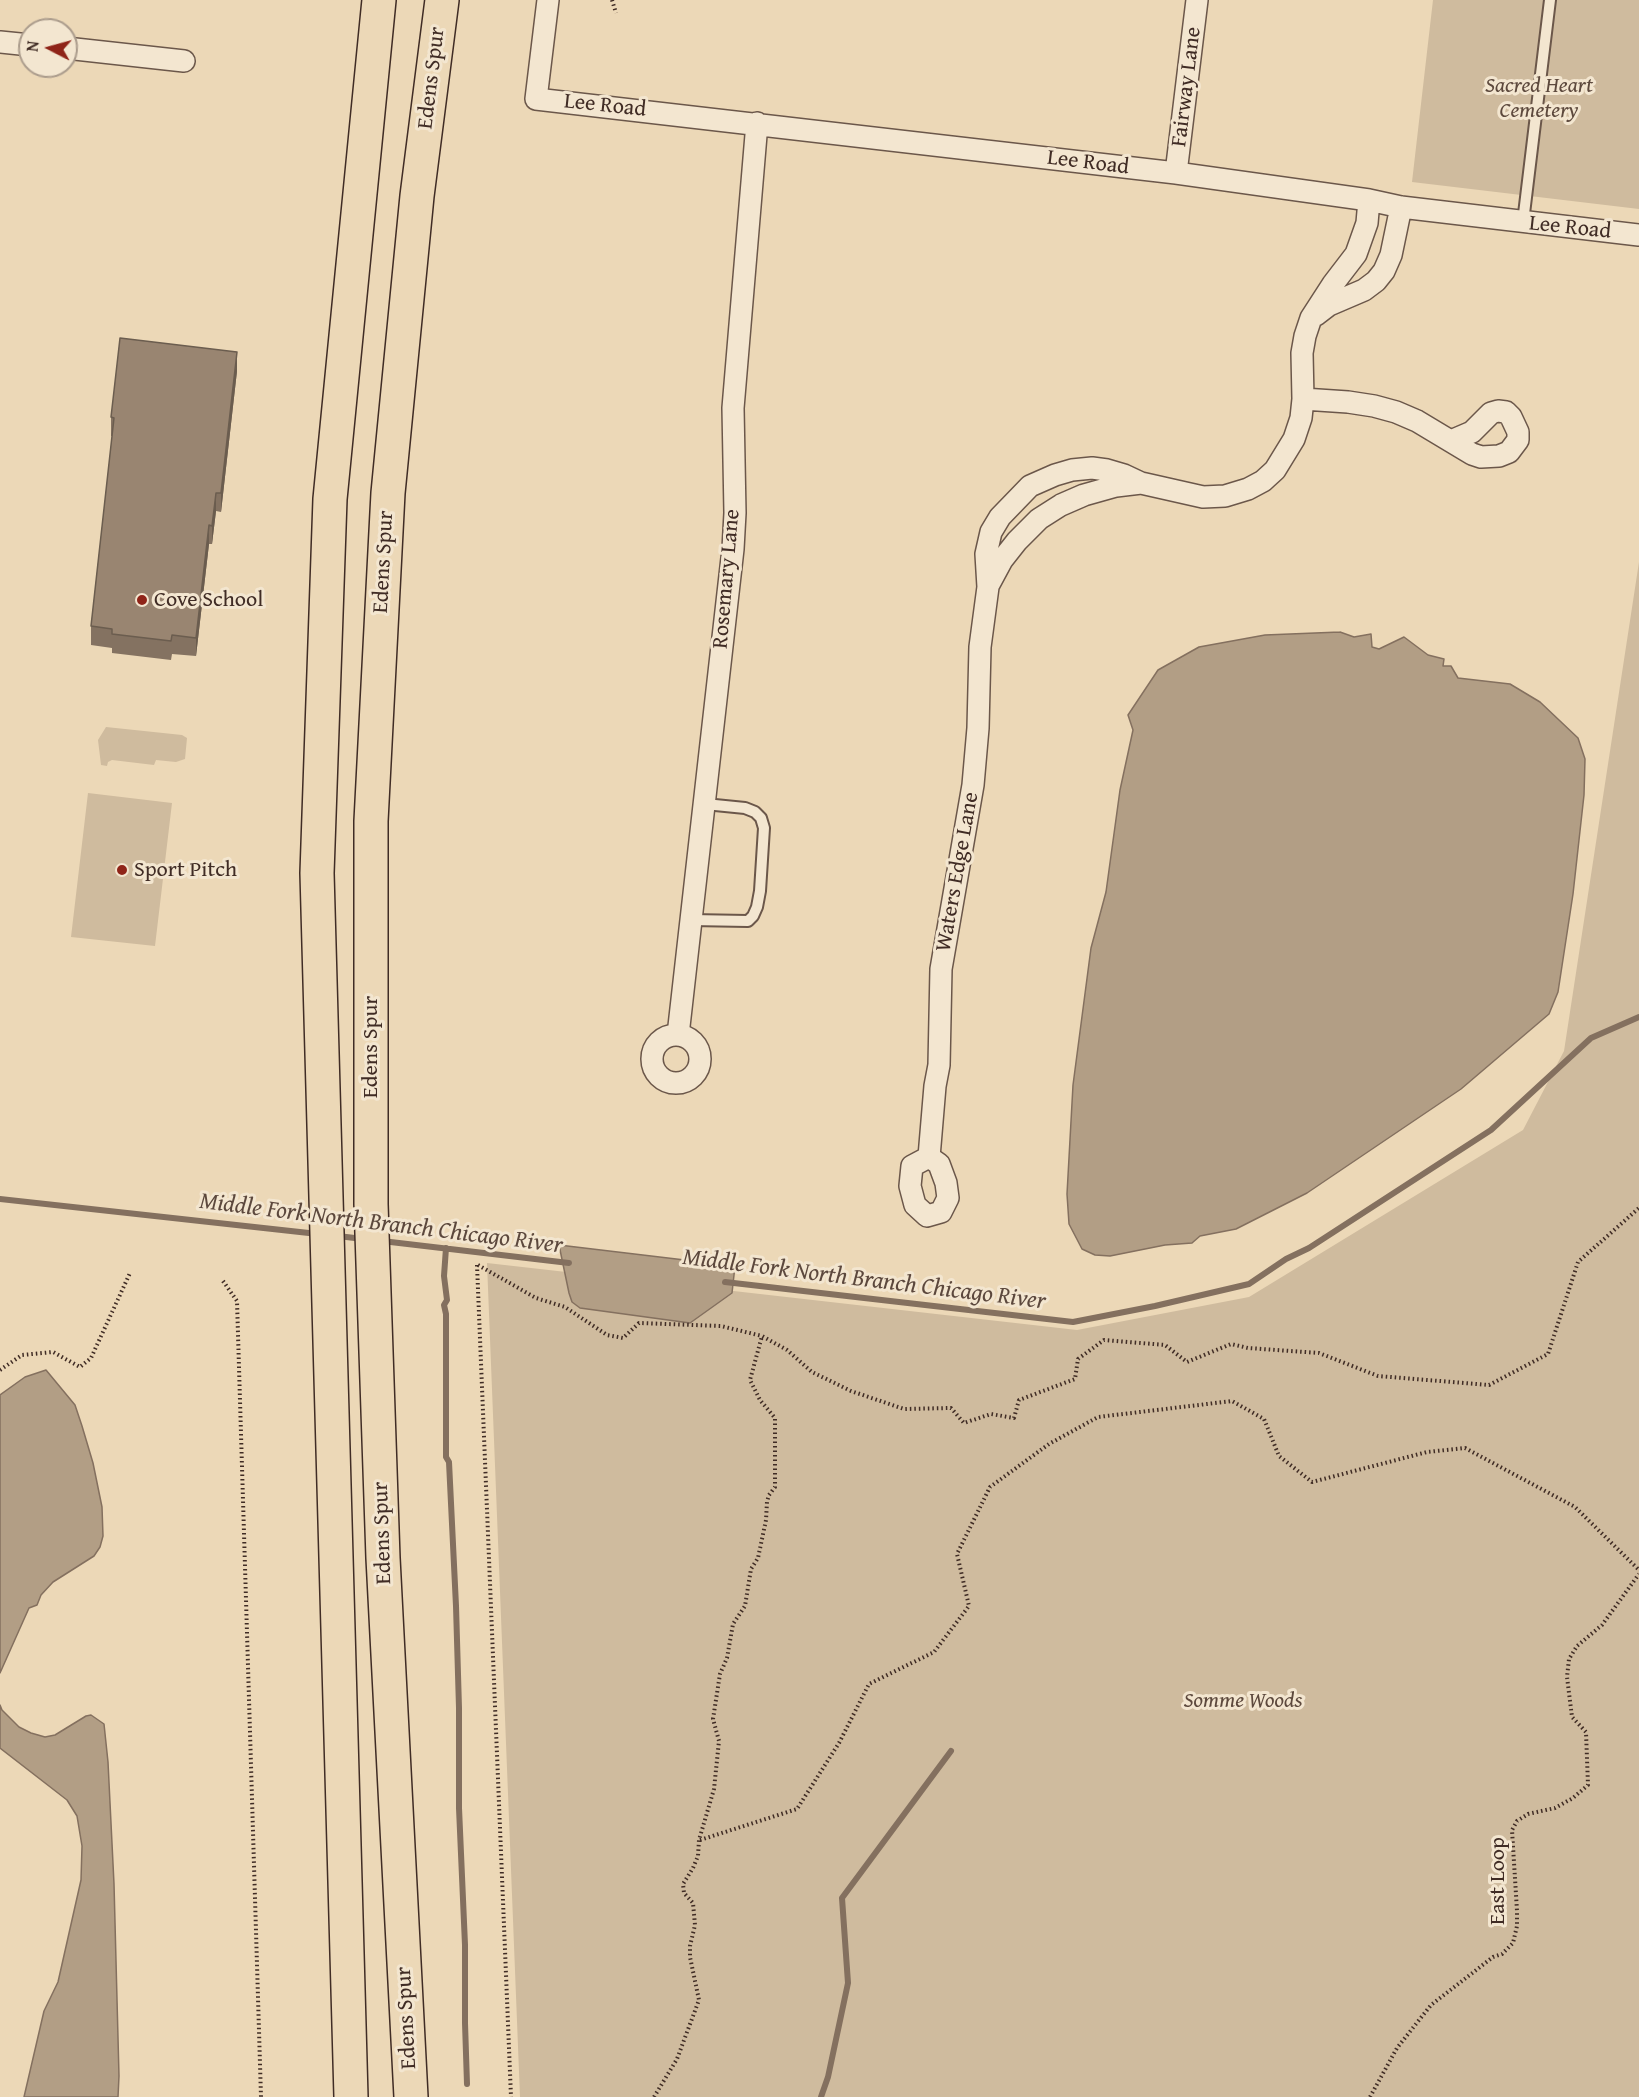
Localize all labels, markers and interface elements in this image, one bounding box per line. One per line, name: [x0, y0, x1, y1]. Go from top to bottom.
north arrow: [18, 18, 78, 78]
street label: Edens Spur: [413, 25, 451, 131]
street label: Fairway Lane: [1167, 25, 1207, 149]
text: N: [20, 40, 45, 53]
park label: Sacred Heart Cemetery: [1485, 73, 1593, 124]
street label: Lee Road: [563, 89, 647, 123]
street label: Lee Road: [1046, 145, 1130, 181]
street label: Lee Road: [1528, 211, 1612, 245]
street label: Rosemary Lane: [708, 508, 746, 650]
street label: Edens Spur: [368, 510, 400, 614]
place label: Cove School: [154, 587, 263, 613]
marker: Cove School: [135, 593, 149, 607]
street label: Waters Edge Lane: [931, 790, 985, 954]
place label: Sport Pitch: [134, 857, 237, 883]
marker: Sport Pitch: [115, 863, 129, 877]
street label: Edens Spur: [358, 996, 384, 1098]
water label: Middle Fork North Branch Chicago River: [198, 1187, 564, 1261]
water label: Middle Fork North Branch Chicago River: [681, 1243, 1047, 1317]
street label: Edens Spur: [368, 1481, 398, 1585]
park label: Somme Woods: [1184, 1688, 1302, 1714]
street label: East Loop: [1485, 1837, 1511, 1925]
street label: Edens Spur: [391, 1966, 423, 2070]

